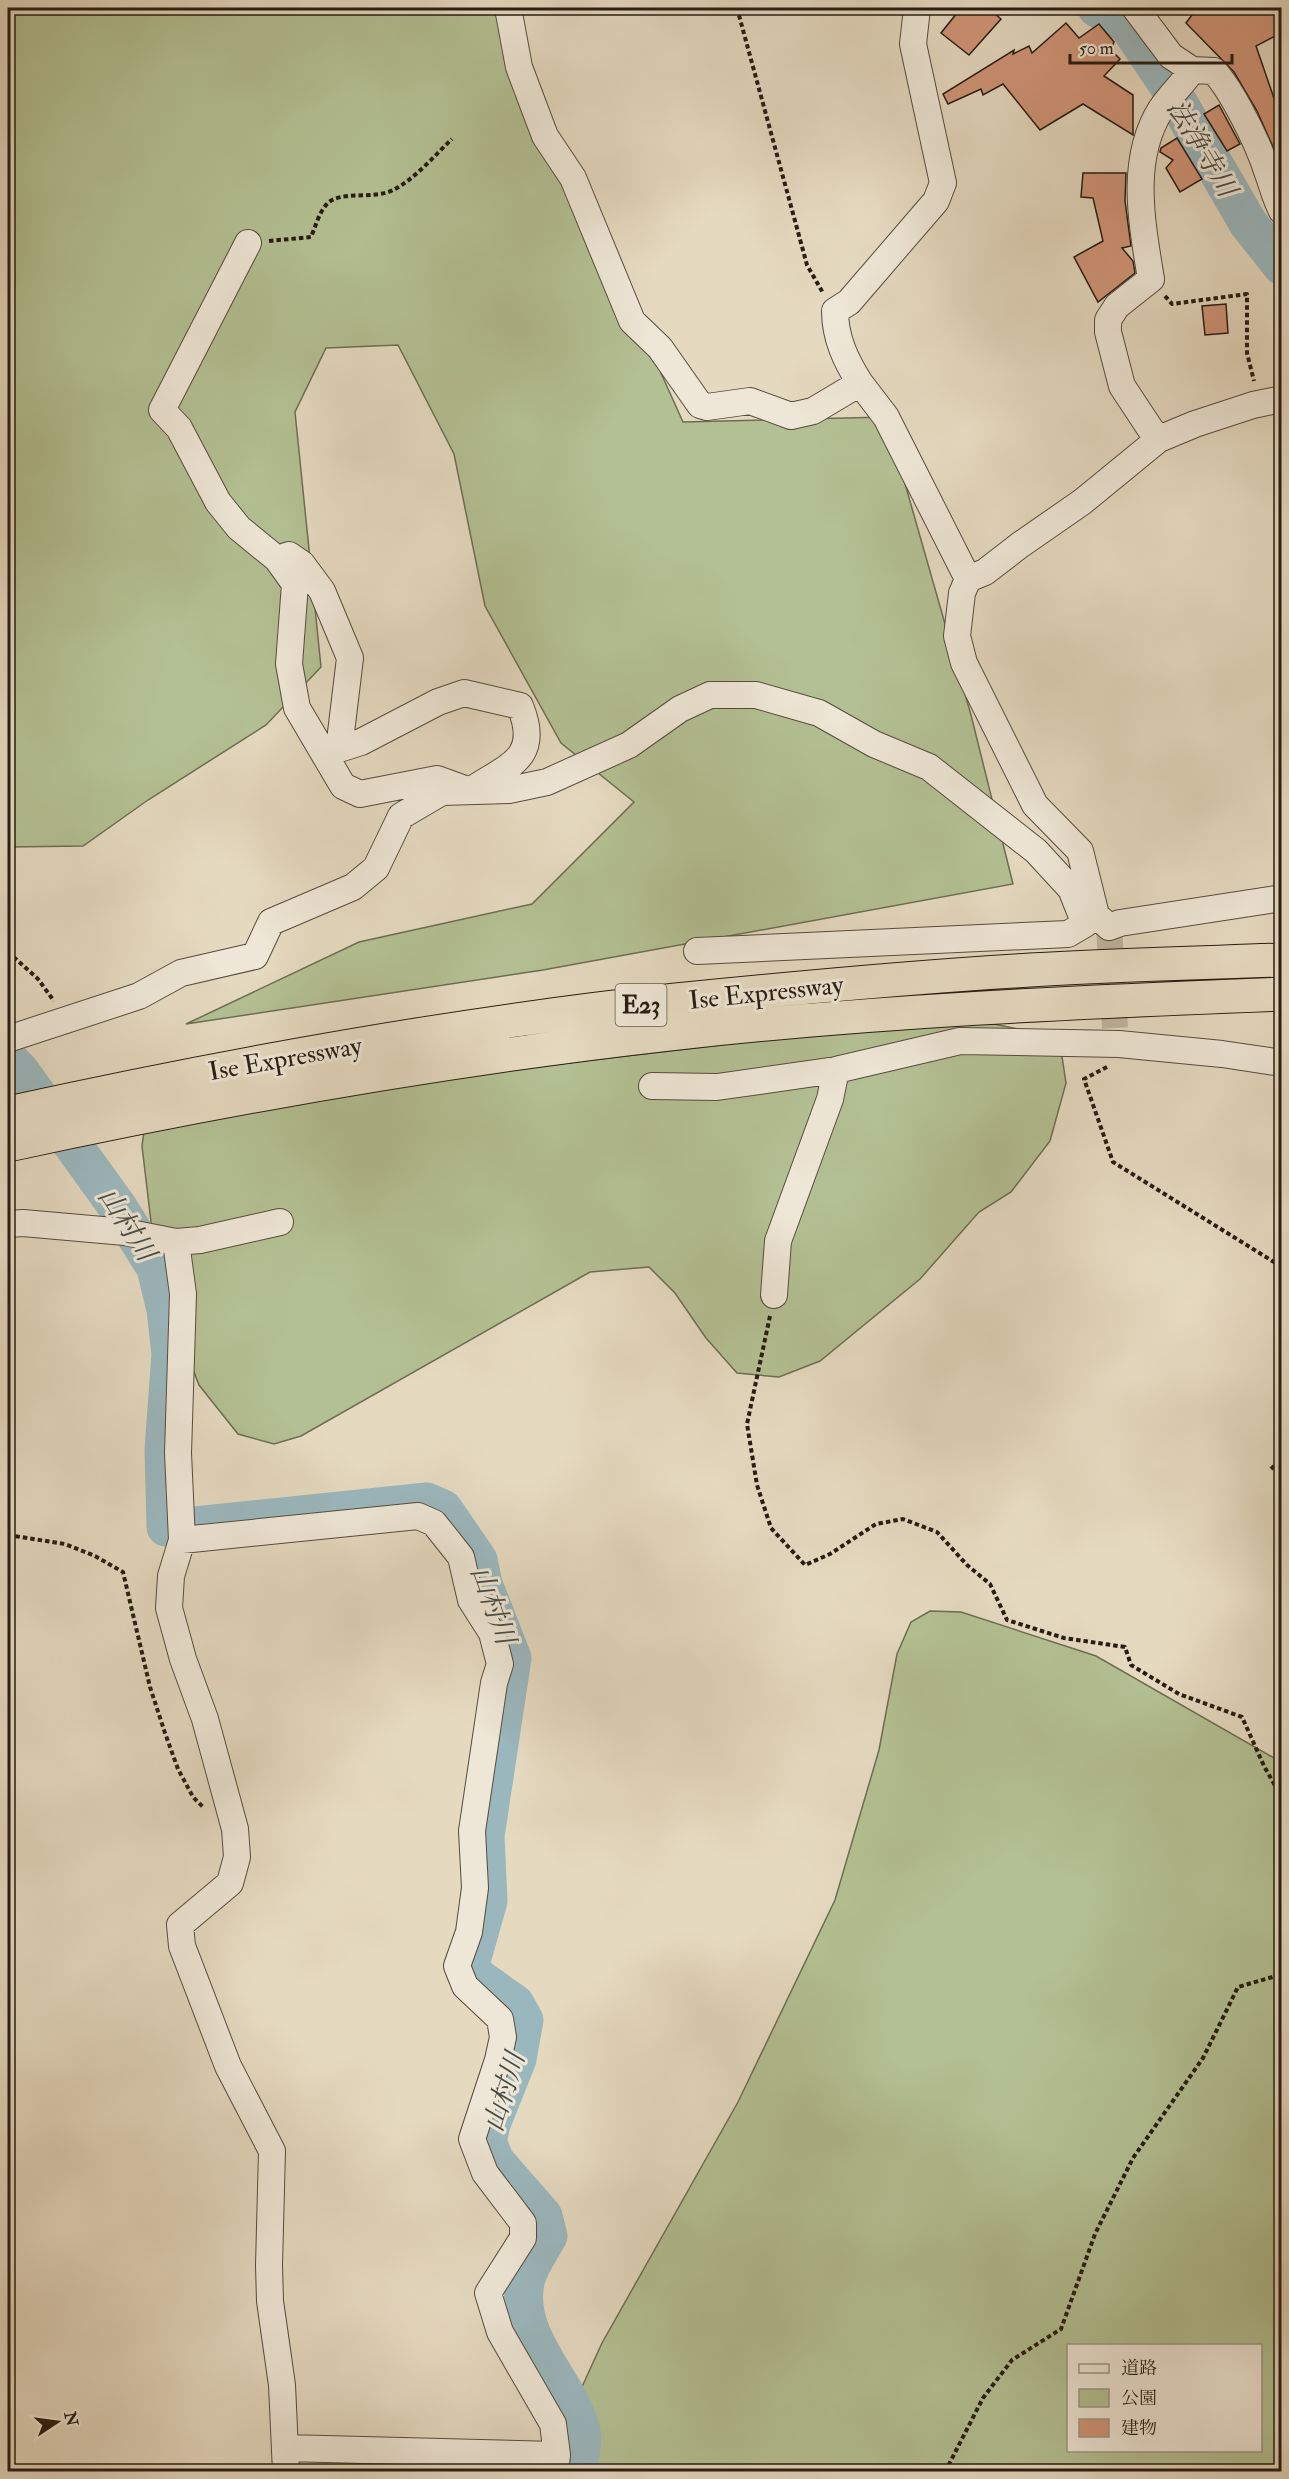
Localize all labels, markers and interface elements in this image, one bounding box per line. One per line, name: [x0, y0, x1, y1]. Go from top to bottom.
scale bar: [1070, 27, 1232, 65]
text: 50 m: [1079, 37, 1114, 60]
water label: 法浄寺川: [1160, 93, 1245, 206]
street label: Ise Expressway: [687, 969, 846, 1018]
road number: E23: [616, 984, 666, 1026]
street label: Ise Expressway: [206, 1030, 365, 1089]
water label: 山村川: [91, 1181, 164, 1270]
water label: 山村川: [463, 1561, 523, 1652]
water label: 山村川: [477, 2046, 533, 2136]
legend: [1067, 2344, 1262, 2452]
text: 道路: [1121, 2357, 1157, 2380]
text: 公園: [1121, 2387, 1157, 2410]
north arrow: [27, 2392, 87, 2452]
text: N: [59, 2409, 82, 2429]
text: 建物: [1121, 2417, 1157, 2440]

